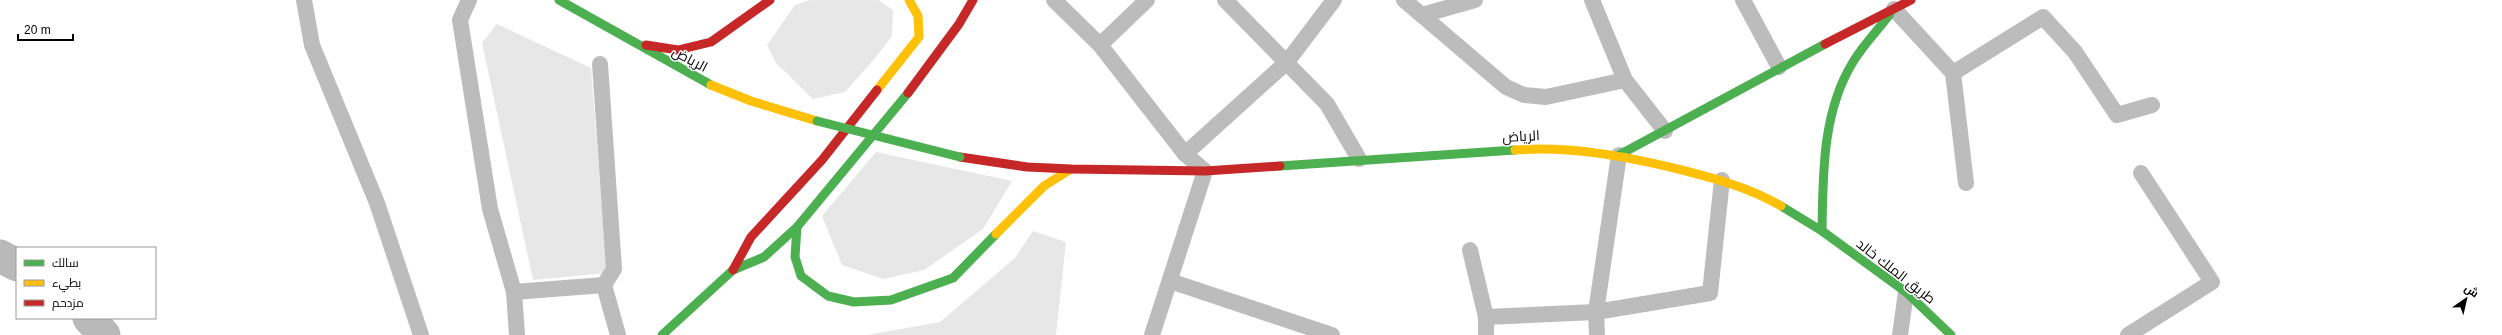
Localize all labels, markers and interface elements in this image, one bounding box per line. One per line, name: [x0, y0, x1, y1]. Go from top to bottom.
scale bar: [18, 16, 73, 42]
text: 20 m: [24, 23, 51, 37]
street label: الرياض: [670, 43, 710, 75]
street label: الرياض: [1502, 127, 1540, 145]
street label: طريق الملك خالد: [1853, 235, 1939, 308]
legend: [16, 247, 156, 319]
text: سالك: [52, 256, 79, 270]
text: بطيء: [52, 276, 81, 293]
north arrow: [2446, 279, 2486, 319]
text: ش: [2462, 282, 2481, 300]
text: مزدحم: [52, 296, 84, 311]

